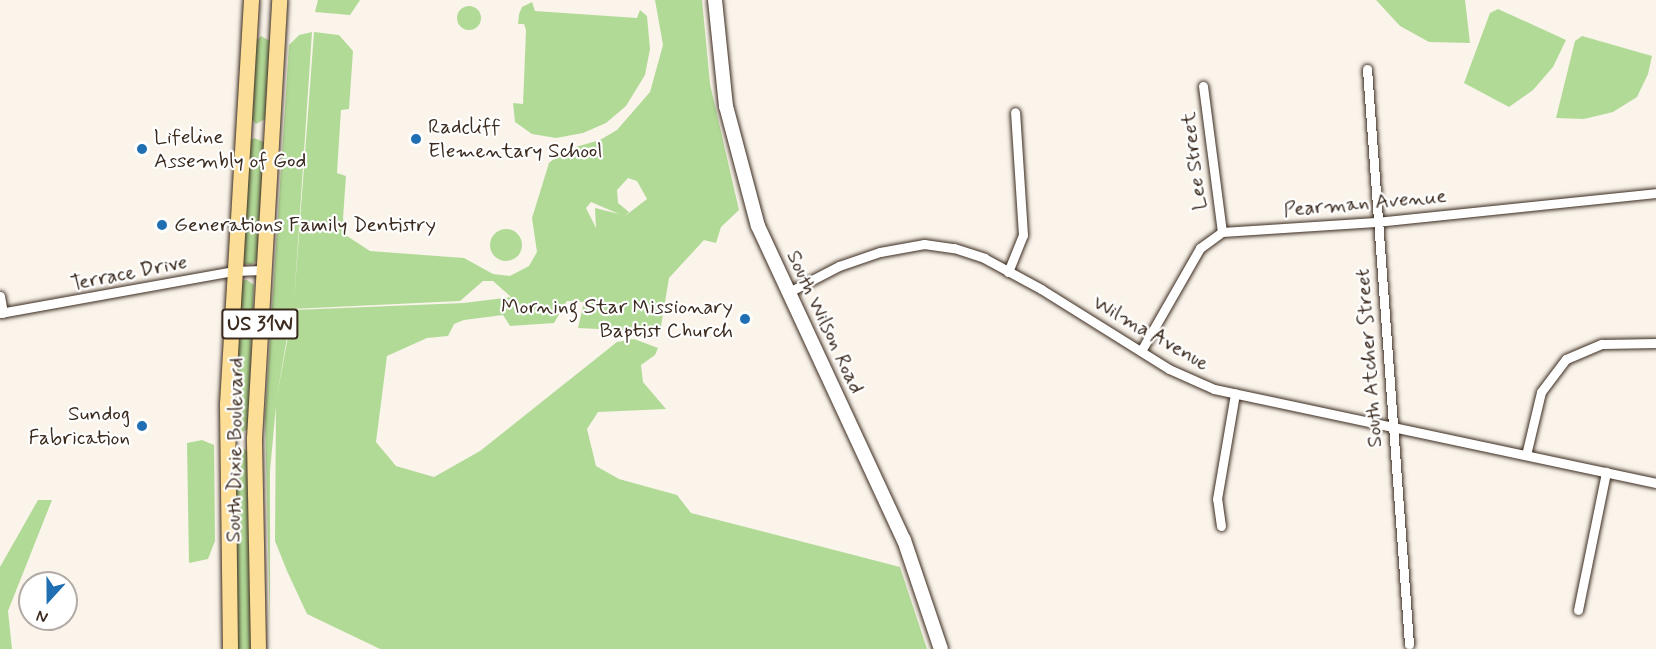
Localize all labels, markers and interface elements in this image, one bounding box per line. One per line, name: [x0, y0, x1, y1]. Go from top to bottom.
street label: Lee Street: [1175, 111, 1213, 211]
place label: Radcliff Elementary School: [428, 114, 603, 164]
place label: Lifeline Assembly of God: [154, 124, 306, 174]
marker: Radcliff Elementary School: [409, 132, 423, 146]
marker: Lifeline Assembly of God: [135, 142, 149, 156]
street label: Pearman Avenue: [1286, 184, 1444, 222]
place label: Generations Family Dentistry: [174, 212, 437, 238]
marker: Generations Family Dentistry: [155, 218, 169, 232]
street label: South Wilson Road: [781, 246, 869, 398]
street label: Terrace Drive: [69, 249, 189, 297]
street label: South Atcher Street: [1350, 266, 1388, 450]
street label: Wilma Avenue: [1087, 289, 1215, 377]
place label: Morning Star Missionary Baptist Church: [511, 294, 733, 344]
road number: US 31W: [221, 307, 299, 341]
marker: Morning Star Missionary Baptist Church: [738, 312, 752, 326]
street label: South Dixie Boulevard: [221, 357, 249, 543]
place label: Sundog Fabrication: [29, 401, 130, 451]
marker: Sundog Fabrication: [135, 419, 149, 433]
north arrow: [18, 571, 78, 631]
text: N: [33, 605, 51, 628]

